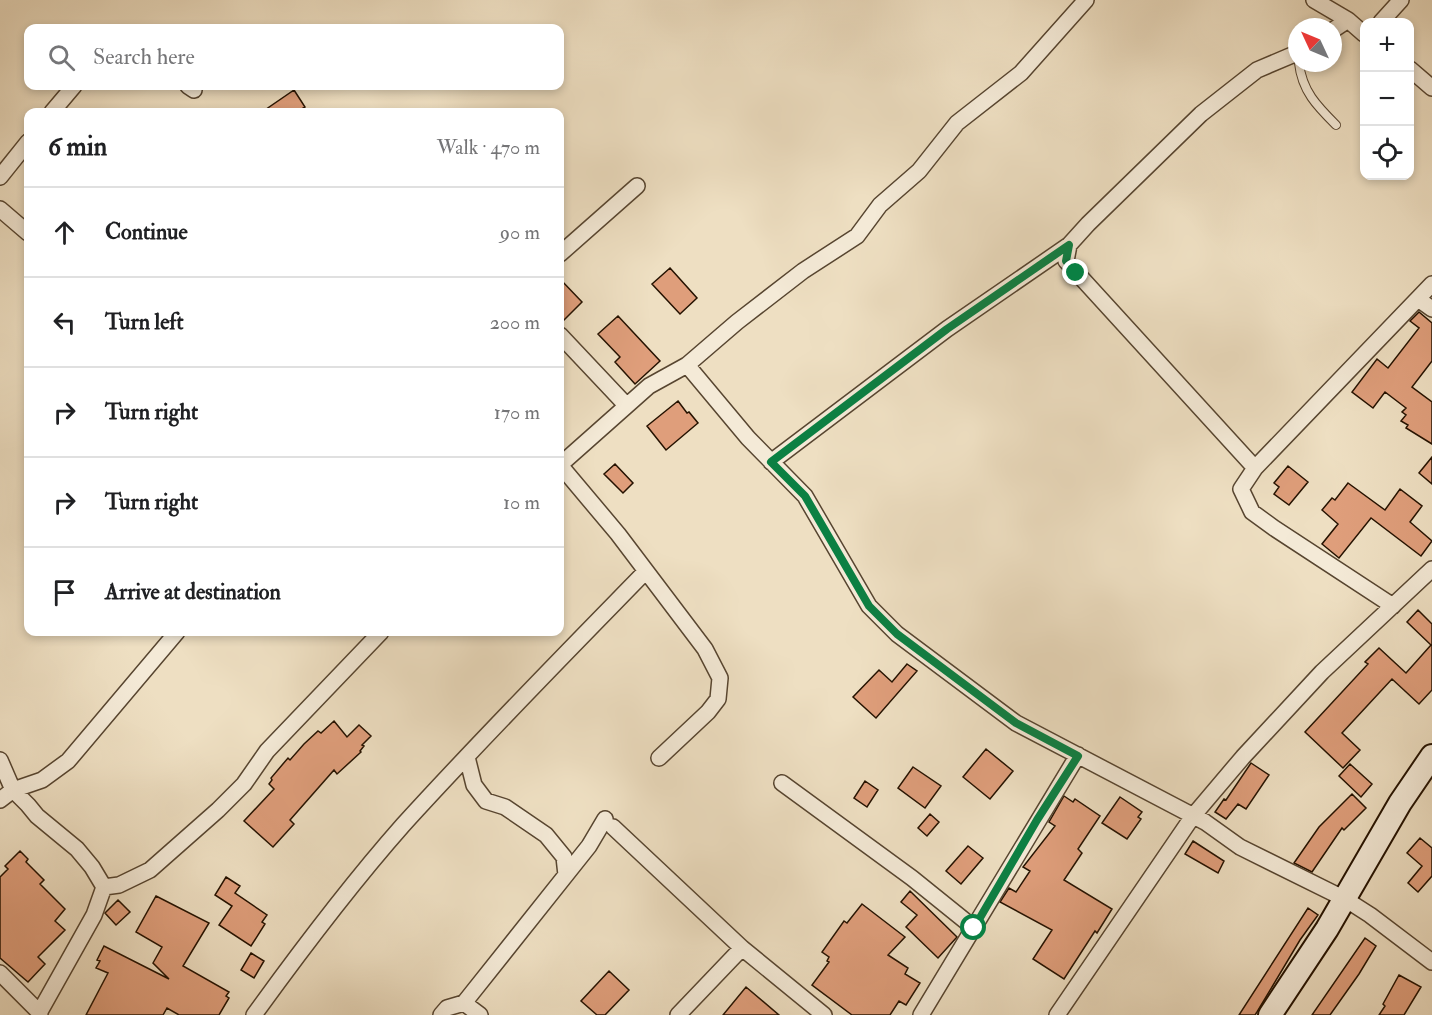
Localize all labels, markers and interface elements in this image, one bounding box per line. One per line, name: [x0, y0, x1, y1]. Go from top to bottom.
north arrow: [1288, 18, 1342, 72]
map controls: [1360, 18, 1414, 180]
button: +: [1360, 18, 1414, 72]
search box: [24, 24, 564, 90]
icon: search: [45, 41, 78, 74]
text: Search here: [93, 43, 195, 71]
button: −: [1360, 72, 1414, 126]
button: locate: [1360, 126, 1414, 180]
text: 6 min: [48, 131, 107, 163]
text: Walk · 470 m: [437, 135, 540, 160]
icon: ahead: [48, 216, 81, 249]
text: Continue: [105, 218, 188, 246]
text: 90 m: [500, 220, 540, 245]
route end: [1062, 259, 1088, 285]
icon: left: [48, 306, 81, 339]
text: Turn left: [105, 308, 184, 336]
text: 200 m: [490, 310, 540, 335]
icon: right: [48, 396, 81, 429]
text: Turn right: [105, 398, 198, 426]
text: 170 m: [494, 400, 540, 425]
icon: right: [48, 486, 81, 519]
text: Turn right: [105, 488, 198, 516]
text: 10 m: [503, 490, 540, 515]
icon: arrive: [48, 576, 81, 609]
text: Arrive at destination: [105, 578, 281, 606]
route start: [960, 914, 986, 940]

